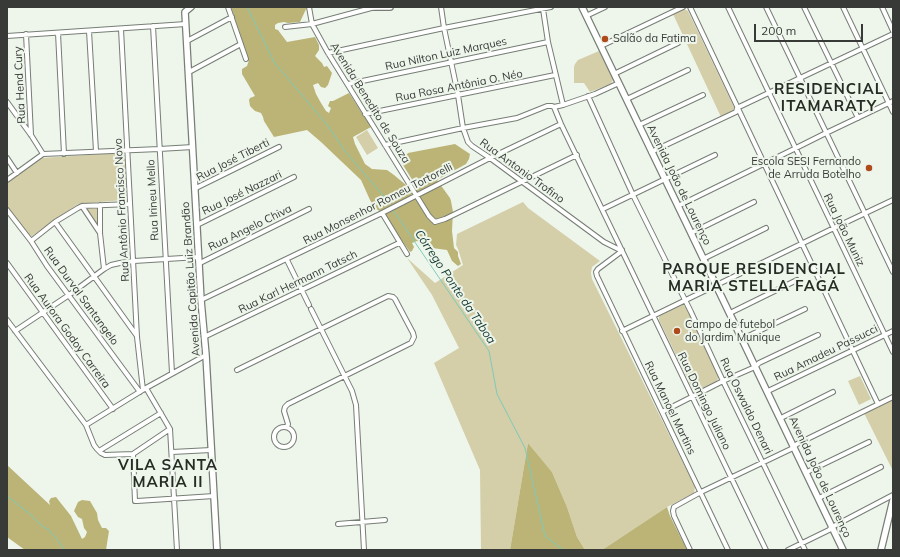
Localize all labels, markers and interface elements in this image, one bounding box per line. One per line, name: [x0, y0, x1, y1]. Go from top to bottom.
scale bar: [756, 16, 865, 42]
text: 200 m: [761, 23, 796, 38]
place label: Salão da Fatima: [613, 32, 696, 46]
marker: Salão da Fatima: [600, 34, 610, 44]
street label: Rua Nilton Luiz Marques: [384, 35, 508, 73]
street label: Avenida Benedito de Souza: [327, 40, 413, 166]
street label: Rua Hend Cury: [11, 46, 29, 124]
street label: Rua Rosa Antônia O. Néo: [394, 67, 524, 105]
district label: RESIDENCIAL ITAMARATY: [774, 80, 884, 115]
street label: Avenida João de Lourenço: [644, 123, 714, 247]
street label: Rua José Tiberti: [194, 136, 272, 184]
street label: Rua Antonio Trofino: [477, 136, 567, 206]
street label: Rua Antônio Francisco Novo: [112, 138, 132, 282]
place label: Escola SESI Fernando de Arruda Botelho: [751, 155, 861, 181]
street label: Rua Irineu Mello: [144, 159, 162, 241]
street label: Rua Monsenhor Romeu Tortorelli: [301, 160, 455, 248]
marker: Escola SESI Fernando de Arruda Botelho: [864, 163, 874, 173]
street label: Rua José Nazzari: [200, 168, 284, 218]
street label: Rua João Muniz: [821, 191, 867, 269]
street label: Avenida Capitão Luiz Brandão: [179, 201, 203, 357]
street label: Rua Angelo Chiva: [206, 202, 294, 254]
water label: Córrego Ponte da Taboa: [411, 227, 499, 347]
street label: Rua Durval Santangelo: [41, 244, 121, 348]
street label: Rua Karl Hermann Tatsch: [236, 247, 360, 317]
district label: PARQUE RESIDENCIAL MARIA STELLA FAGÁ: [662, 260, 846, 295]
street label: Rua Aurora Godoy Carreira: [21, 271, 113, 391]
place label: Campo de futebol do Jardim Munique: [685, 318, 780, 344]
street label: Rua Amadeu Passucci: [772, 322, 880, 384]
marker: Campo de futebol do Jardim Munique: [672, 326, 682, 336]
street label: Rua Domingo Juliano: [675, 350, 733, 452]
street label: Rua Oswaldo Denari: [717, 356, 775, 456]
street label: Rua Manoel Martins: [642, 359, 698, 457]
street label: Avenida João de Lourenço: [786, 414, 854, 540]
district label: VILA SANTA MARIA II: [118, 456, 218, 491]

